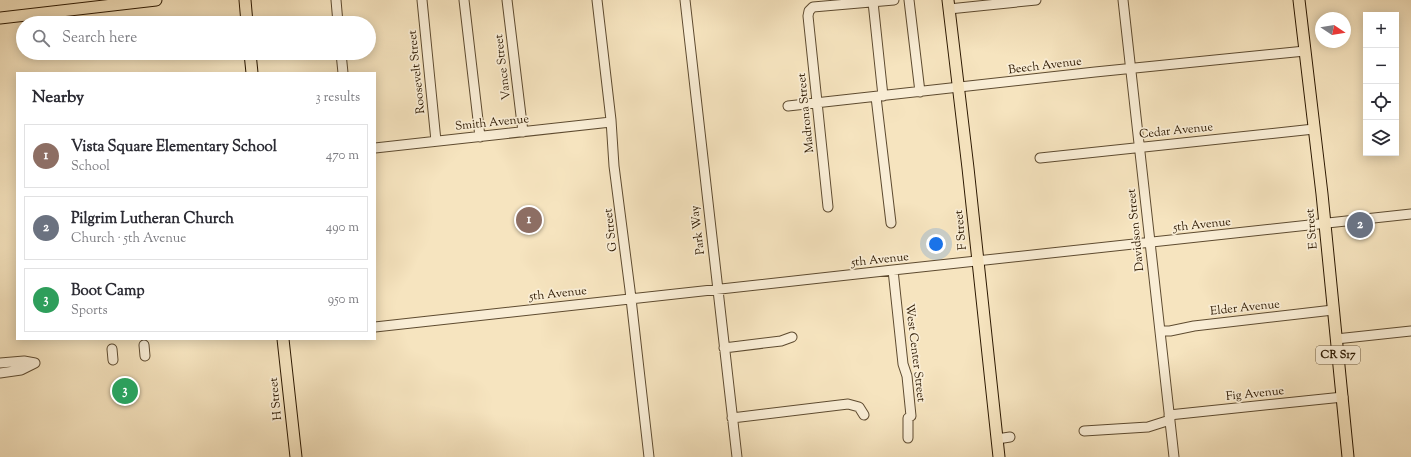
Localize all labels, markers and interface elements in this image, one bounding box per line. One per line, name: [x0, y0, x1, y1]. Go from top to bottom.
north arrow: [1315, 12, 1351, 48]
map controls: [1363, 12, 1399, 156]
button: +: [1363, 12, 1399, 48]
search box: [16, 16, 376, 60]
icon: search: [30, 27, 52, 49]
text: Search here: [62, 28, 137, 49]
street label: Roosevelt Street: [404, 29, 430, 115]
street label: Vance Street: [490, 33, 516, 101]
button: −: [1363, 48, 1399, 84]
street label: Beech Avenue: [1007, 53, 1083, 79]
street label: Madrona Street: [793, 72, 819, 154]
button: locate: [1363, 84, 1399, 120]
text: Nearby: [32, 86, 84, 110]
text: 3 results: [315, 89, 360, 107]
street label: Smith Avenue: [454, 110, 530, 136]
street label: Cedar Avenue: [1138, 118, 1214, 144]
button: layers: [1363, 120, 1399, 156]
text: Vista Square Elementary School: [71, 137, 277, 158]
text: 1: [44, 147, 48, 165]
text: 470 m: [326, 147, 359, 165]
text: School: [71, 158, 110, 176]
street label: Davidson Street: [1123, 188, 1149, 272]
street label: Park Way: [686, 204, 710, 256]
pin: 1: [516, 205, 542, 235]
street label: G Street: [599, 207, 623, 253]
street label: E Street: [1301, 208, 1323, 250]
text: Pilgrim Lutheran Church: [71, 209, 234, 230]
street label: F Street: [950, 209, 972, 251]
pin: 2: [1347, 210, 1373, 240]
street label: 5th Avenue: [1171, 213, 1232, 237]
text: 2: [43, 219, 49, 237]
text: 490 m: [326, 219, 359, 237]
text: Church · 5th Avenue: [71, 230, 186, 248]
your location: [926, 234, 946, 254]
street label: 5th Avenue: [849, 248, 910, 272]
text: Boot Camp: [71, 281, 145, 302]
street label: 5th Avenue: [527, 282, 588, 306]
text: 3: [43, 291, 49, 309]
text: 950 m: [328, 291, 359, 309]
street label: Elder Avenue: [1209, 295, 1281, 321]
text: Sports: [71, 302, 108, 320]
street label: West Center Street: [900, 303, 930, 403]
road number: CR S17: [1316, 346, 1360, 364]
pin: 3: [112, 376, 138, 406]
street label: H Street: [265, 377, 287, 421]
street label: Fig Avenue: [1225, 382, 1285, 406]

